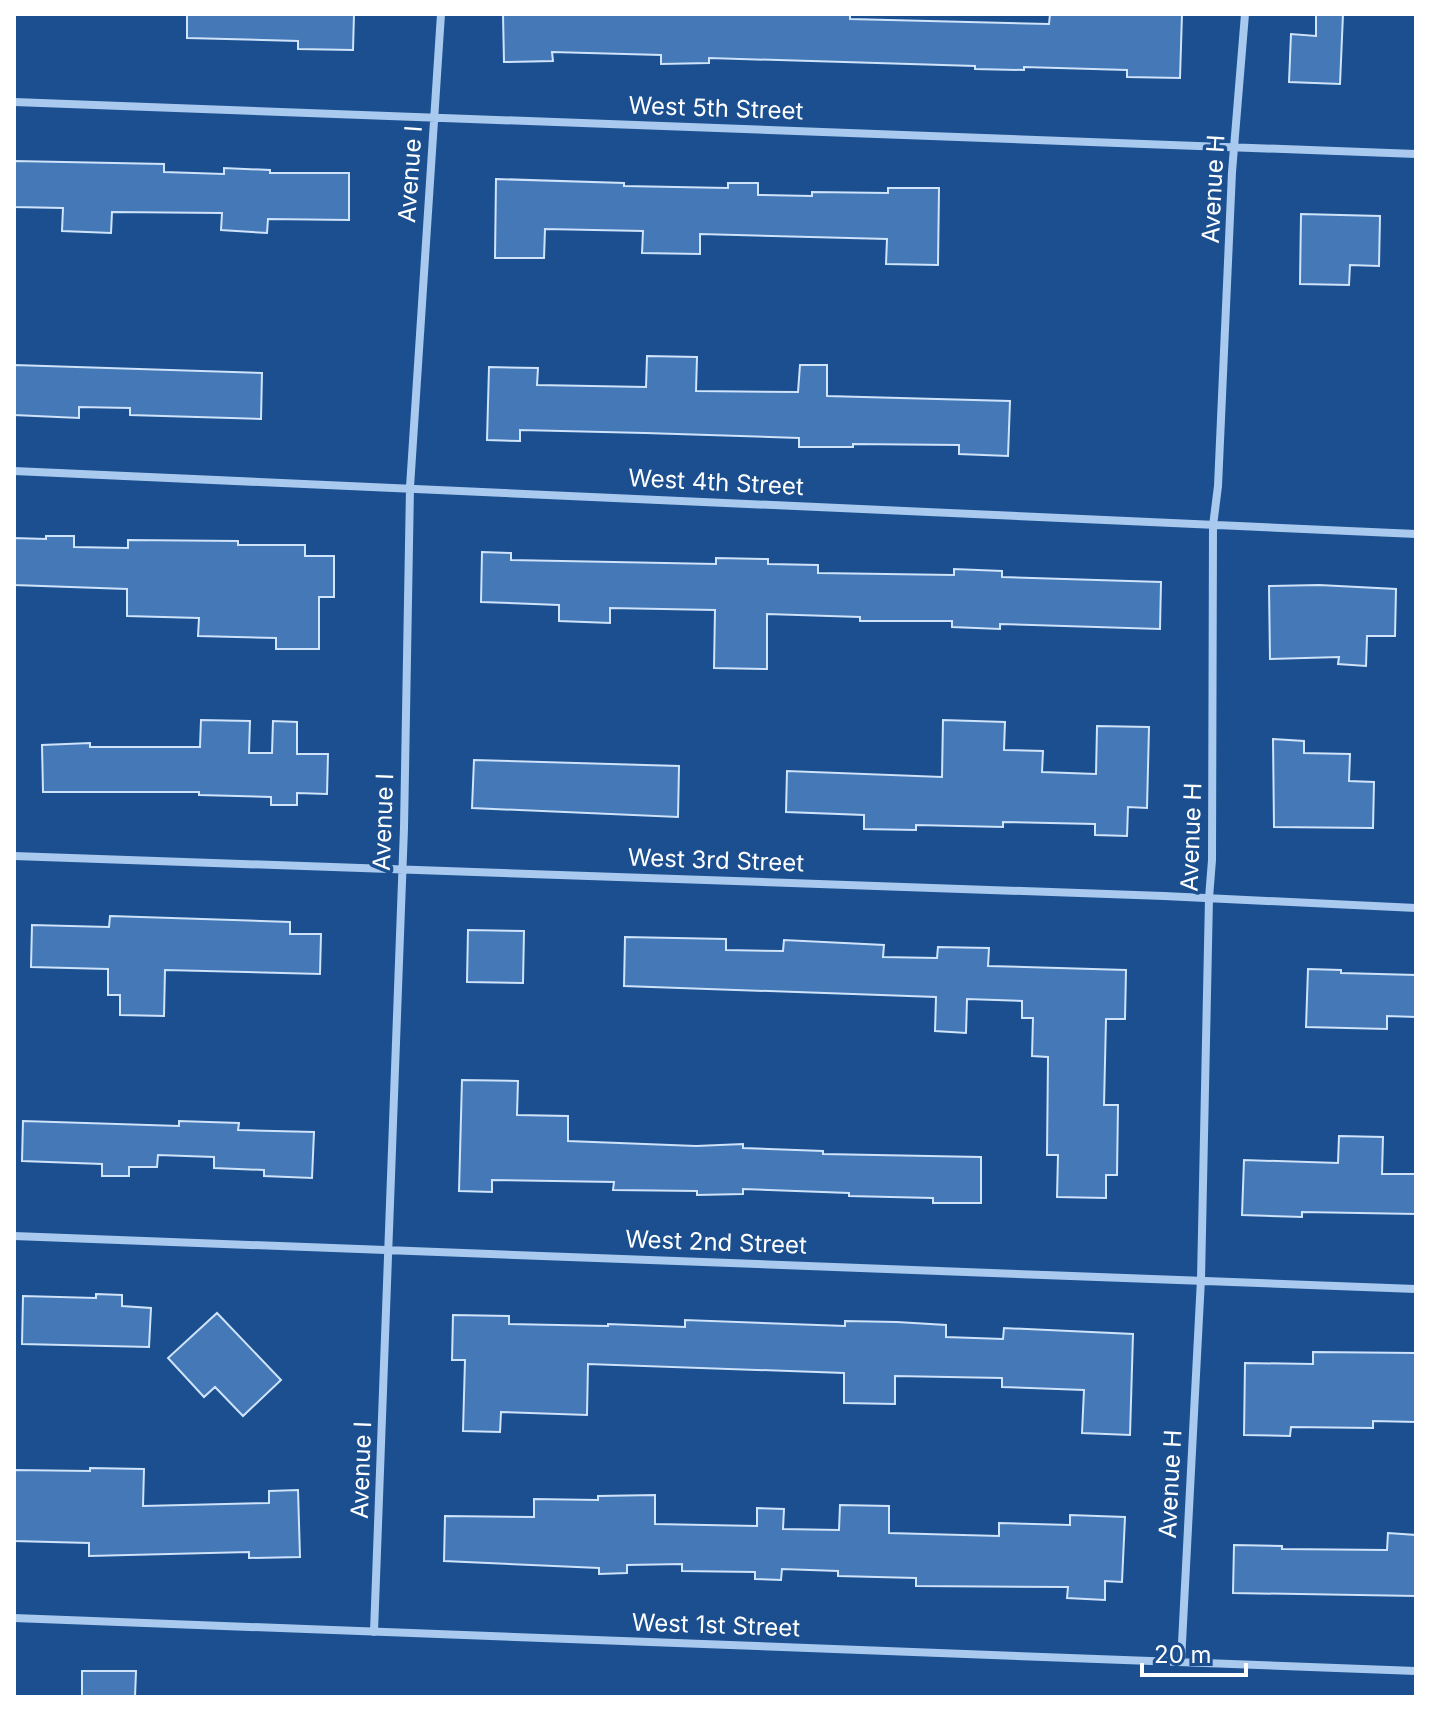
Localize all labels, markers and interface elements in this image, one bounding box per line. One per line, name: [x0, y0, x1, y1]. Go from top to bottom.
street label: West 5th Street: [628, 90, 804, 126]
street label: Avenue I: [392, 124, 428, 224]
street label: Avenue H: [1196, 134, 1230, 244]
street label: West 4th Street: [628, 463, 805, 501]
street label: Avenue I: [367, 773, 399, 871]
street label: Avenue H: [1175, 782, 1207, 892]
street label: West 3rd Street: [627, 842, 805, 878]
street label: West 2nd Street: [625, 1224, 807, 1260]
street label: Avenue I: [345, 1421, 377, 1519]
street label: Avenue H: [1153, 1429, 1187, 1539]
street label: West 1st Street: [631, 1608, 801, 1642]
scale bar: [1142, 1627, 1246, 1677]
text: 20 m: [1154, 1640, 1212, 1669]

